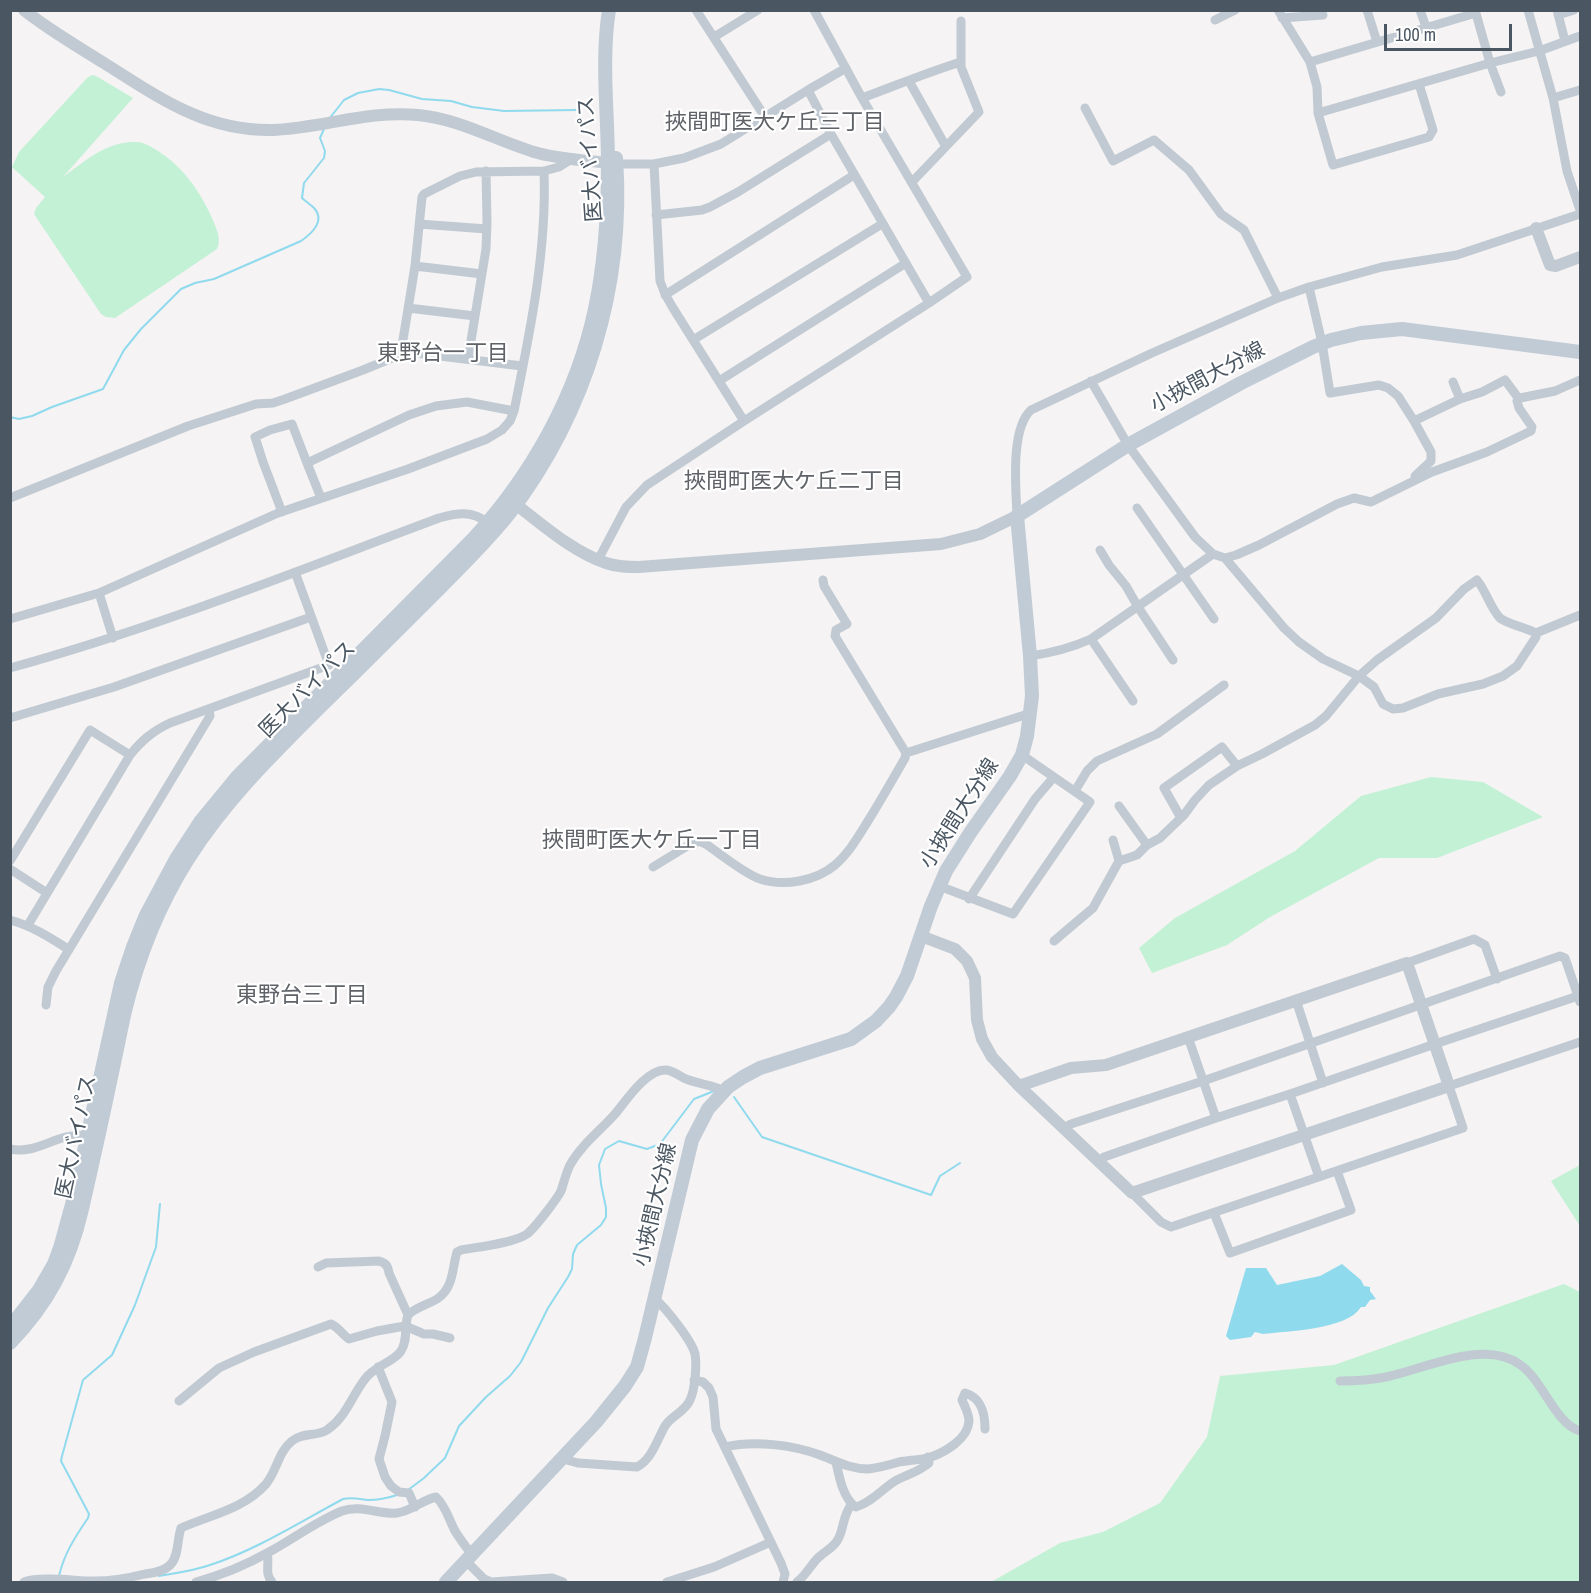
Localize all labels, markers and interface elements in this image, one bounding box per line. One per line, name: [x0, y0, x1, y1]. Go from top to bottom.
scale bar: [1387, 12, 1514, 50]
text: 100 m: [1395, 22, 1436, 47]
street label: 医大バイパス: [574, 95, 608, 223]
district label: 挾間町医大ケ丘三丁目: [665, 110, 885, 136]
street label: 小挾間大分線: [1146, 337, 1270, 419]
district label: 東野台一丁目: [377, 341, 509, 367]
district label: 挾間町医大ケ丘二丁目: [684, 469, 904, 495]
street label: 医大バイパス: [255, 637, 361, 743]
street label: 小挾間大分線: [915, 754, 1005, 874]
district label: 挾間町医大ケ丘一丁目: [542, 828, 762, 854]
district label: 東野台三丁目: [236, 983, 368, 1009]
street label: 医大バイパス: [52, 1073, 102, 1201]
street label: 小挾間大分線: [630, 1141, 682, 1269]

